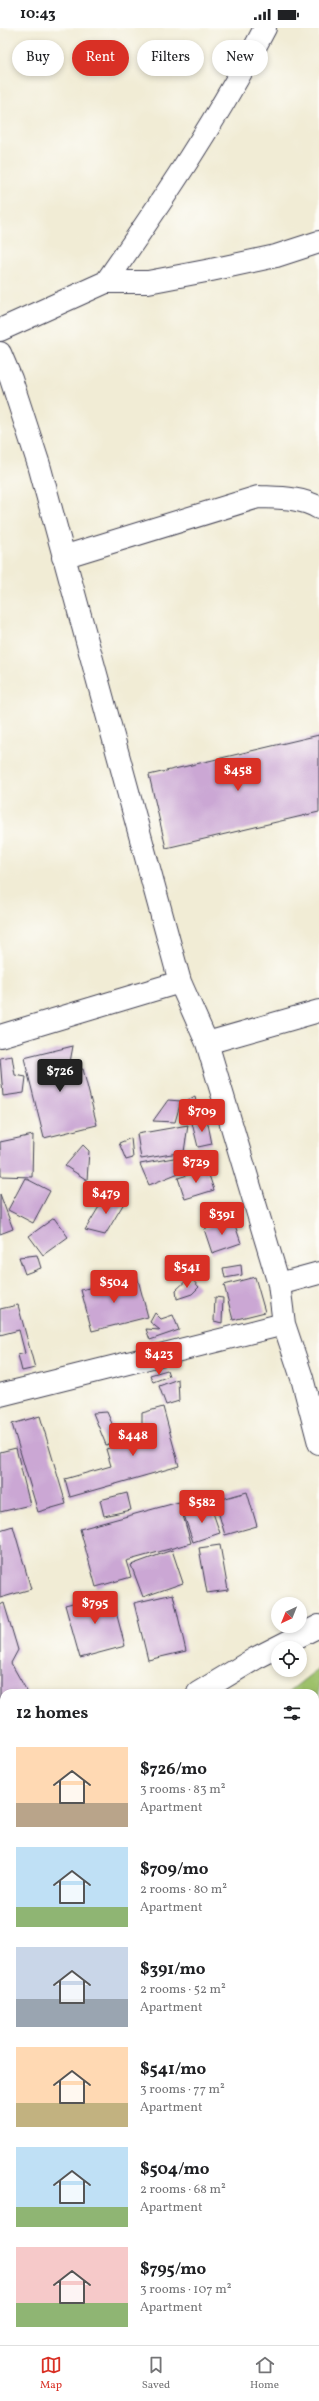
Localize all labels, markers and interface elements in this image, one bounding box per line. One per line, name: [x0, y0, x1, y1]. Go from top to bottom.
text: 10:43: [20, 4, 56, 25]
chip: Buy: [12, 40, 64, 76]
chip: Rent: [72, 40, 129, 76]
chip: Filters: [137, 40, 204, 76]
chip: New: [212, 40, 268, 76]
pin: $458: [214, 758, 262, 792]
text: $458: [224, 762, 252, 780]
pin: $726: [36, 1059, 84, 1093]
text: $726: [46, 1063, 74, 1081]
pin: $709: [178, 1099, 226, 1133]
text: $709: [188, 1103, 216, 1121]
pin: $729: [172, 1150, 220, 1184]
text: $729: [182, 1154, 210, 1172]
pin: $479: [82, 1181, 130, 1215]
text: $479: [92, 1185, 120, 1203]
pin: $391: [198, 1202, 246, 1236]
text: $391: [209, 1206, 235, 1224]
pin: $541: [163, 1255, 211, 1289]
text: $541: [174, 1259, 200, 1277]
pin: $504: [90, 1270, 138, 1304]
text: $504: [99, 1274, 129, 1292]
pin: $423: [135, 1342, 183, 1376]
text: $423: [145, 1346, 173, 1364]
pin: $448: [109, 1423, 157, 1457]
text: $448: [118, 1427, 148, 1445]
pin: $582: [178, 1490, 226, 1524]
text: $582: [188, 1494, 216, 1512]
pin: $795: [71, 1591, 119, 1625]
text: $795: [82, 1595, 108, 1613]
north arrow: [271, 1597, 307, 1633]
map controls: [271, 1597, 307, 1677]
button: locate: [271, 1641, 307, 1677]
text: 12 homes: [16, 1702, 88, 1725]
icon: filters: [281, 1702, 303, 1724]
text: $726/mo: [140, 1758, 207, 1781]
icon: home: [48, 1763, 96, 1811]
text: 3 rooms · 83 m²: [140, 1781, 226, 1799]
text: Apartment: [140, 1799, 203, 1817]
text: $709/mo: [140, 1858, 208, 1881]
icon: home: [48, 1863, 96, 1911]
text: 2 rooms · 80 m²: [140, 1881, 227, 1899]
text: Apartment: [140, 1899, 203, 1917]
text: $391/mo: [140, 1958, 206, 1981]
icon: home: [48, 1963, 96, 2011]
text: 2 rooms · 52 m²: [140, 1981, 226, 1999]
text: Apartment: [140, 1999, 203, 2017]
text: $541/mo: [140, 2058, 206, 2081]
icon: home: [48, 2063, 96, 2111]
text: 3 rooms · 77 m²: [140, 2081, 225, 2099]
text: Apartment: [140, 2099, 203, 2117]
text: $504/mo: [140, 2158, 209, 2181]
icon: home: [48, 2163, 96, 2211]
text: 2 rooms · 68 m²: [140, 2181, 226, 2199]
text: Apartment: [140, 2199, 203, 2217]
text: $795/mo: [140, 2258, 206, 2281]
icon: home: [48, 2263, 96, 2311]
text: 3 rooms · 107 m²: [140, 2281, 231, 2299]
text: Apartment: [140, 2299, 203, 2317]
tab: Map: [40, 2354, 62, 2393]
tab: Saved: [142, 2354, 170, 2393]
tab: Home: [250, 2354, 279, 2393]

